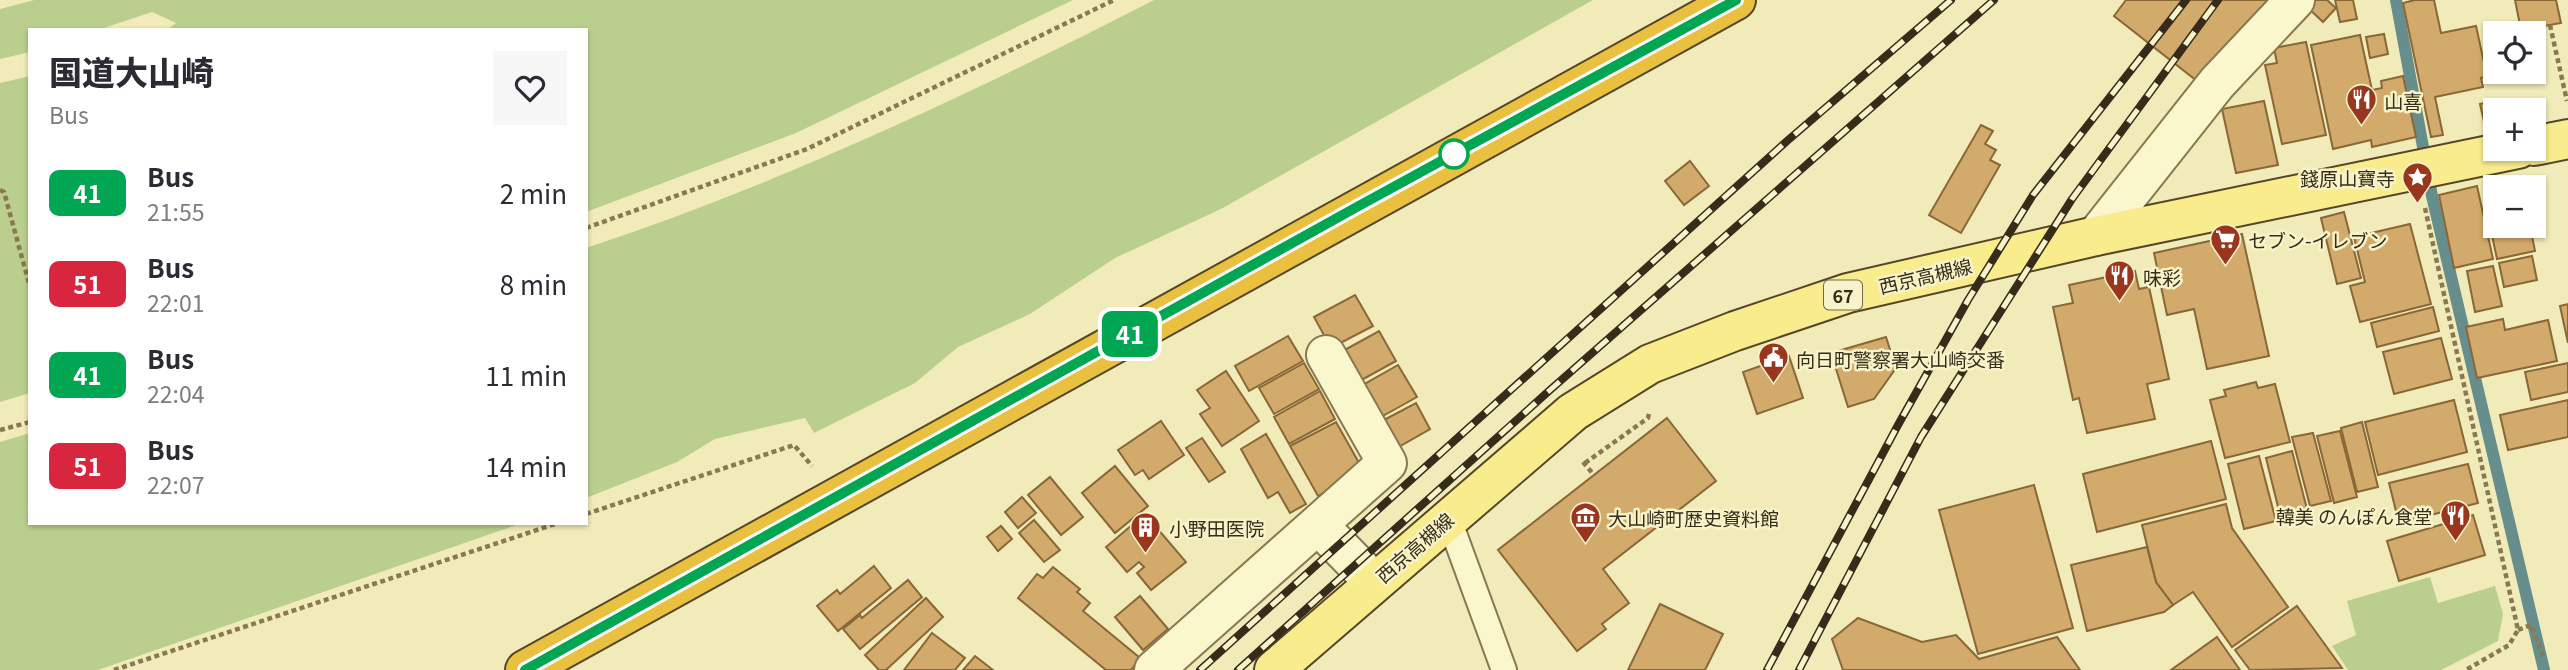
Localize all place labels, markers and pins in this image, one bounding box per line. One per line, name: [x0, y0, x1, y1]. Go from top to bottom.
restaurant icon: 山喜: [2344, 83, 2378, 127]
place label: 山喜: [2384, 87, 2422, 114]
unlabelled marker: [1439, 139, 1469, 169]
place icon: 錢原山寶寺: [2401, 160, 2435, 204]
place label: 錢原山寶寺: [2300, 164, 2395, 191]
supermarket icon: セブン-イレブン: [2208, 222, 2242, 266]
place label: セブン-イレブン: [2248, 226, 2388, 253]
restaurant icon: 味彩: [2103, 259, 2137, 303]
place label: 味彩: [2143, 263, 2181, 290]
public building icon: 向日町警察署大山崎交番: [1756, 341, 1790, 385]
place label: 向日町警察署大山崎交番: [1796, 345, 2005, 372]
restaurant icon: 韓美 のんぽん食堂: [2438, 498, 2472, 542]
museum icon: 大山崎町歴史資料館: [1568, 500, 1602, 544]
place label: 韓美 のんぽん食堂: [2276, 502, 2432, 529]
place label: 大山崎町歴史資料館: [1608, 504, 1779, 531]
building icon: 小野田医院: [1129, 510, 1163, 554]
place label: 小野田医院: [1169, 514, 1264, 541]

